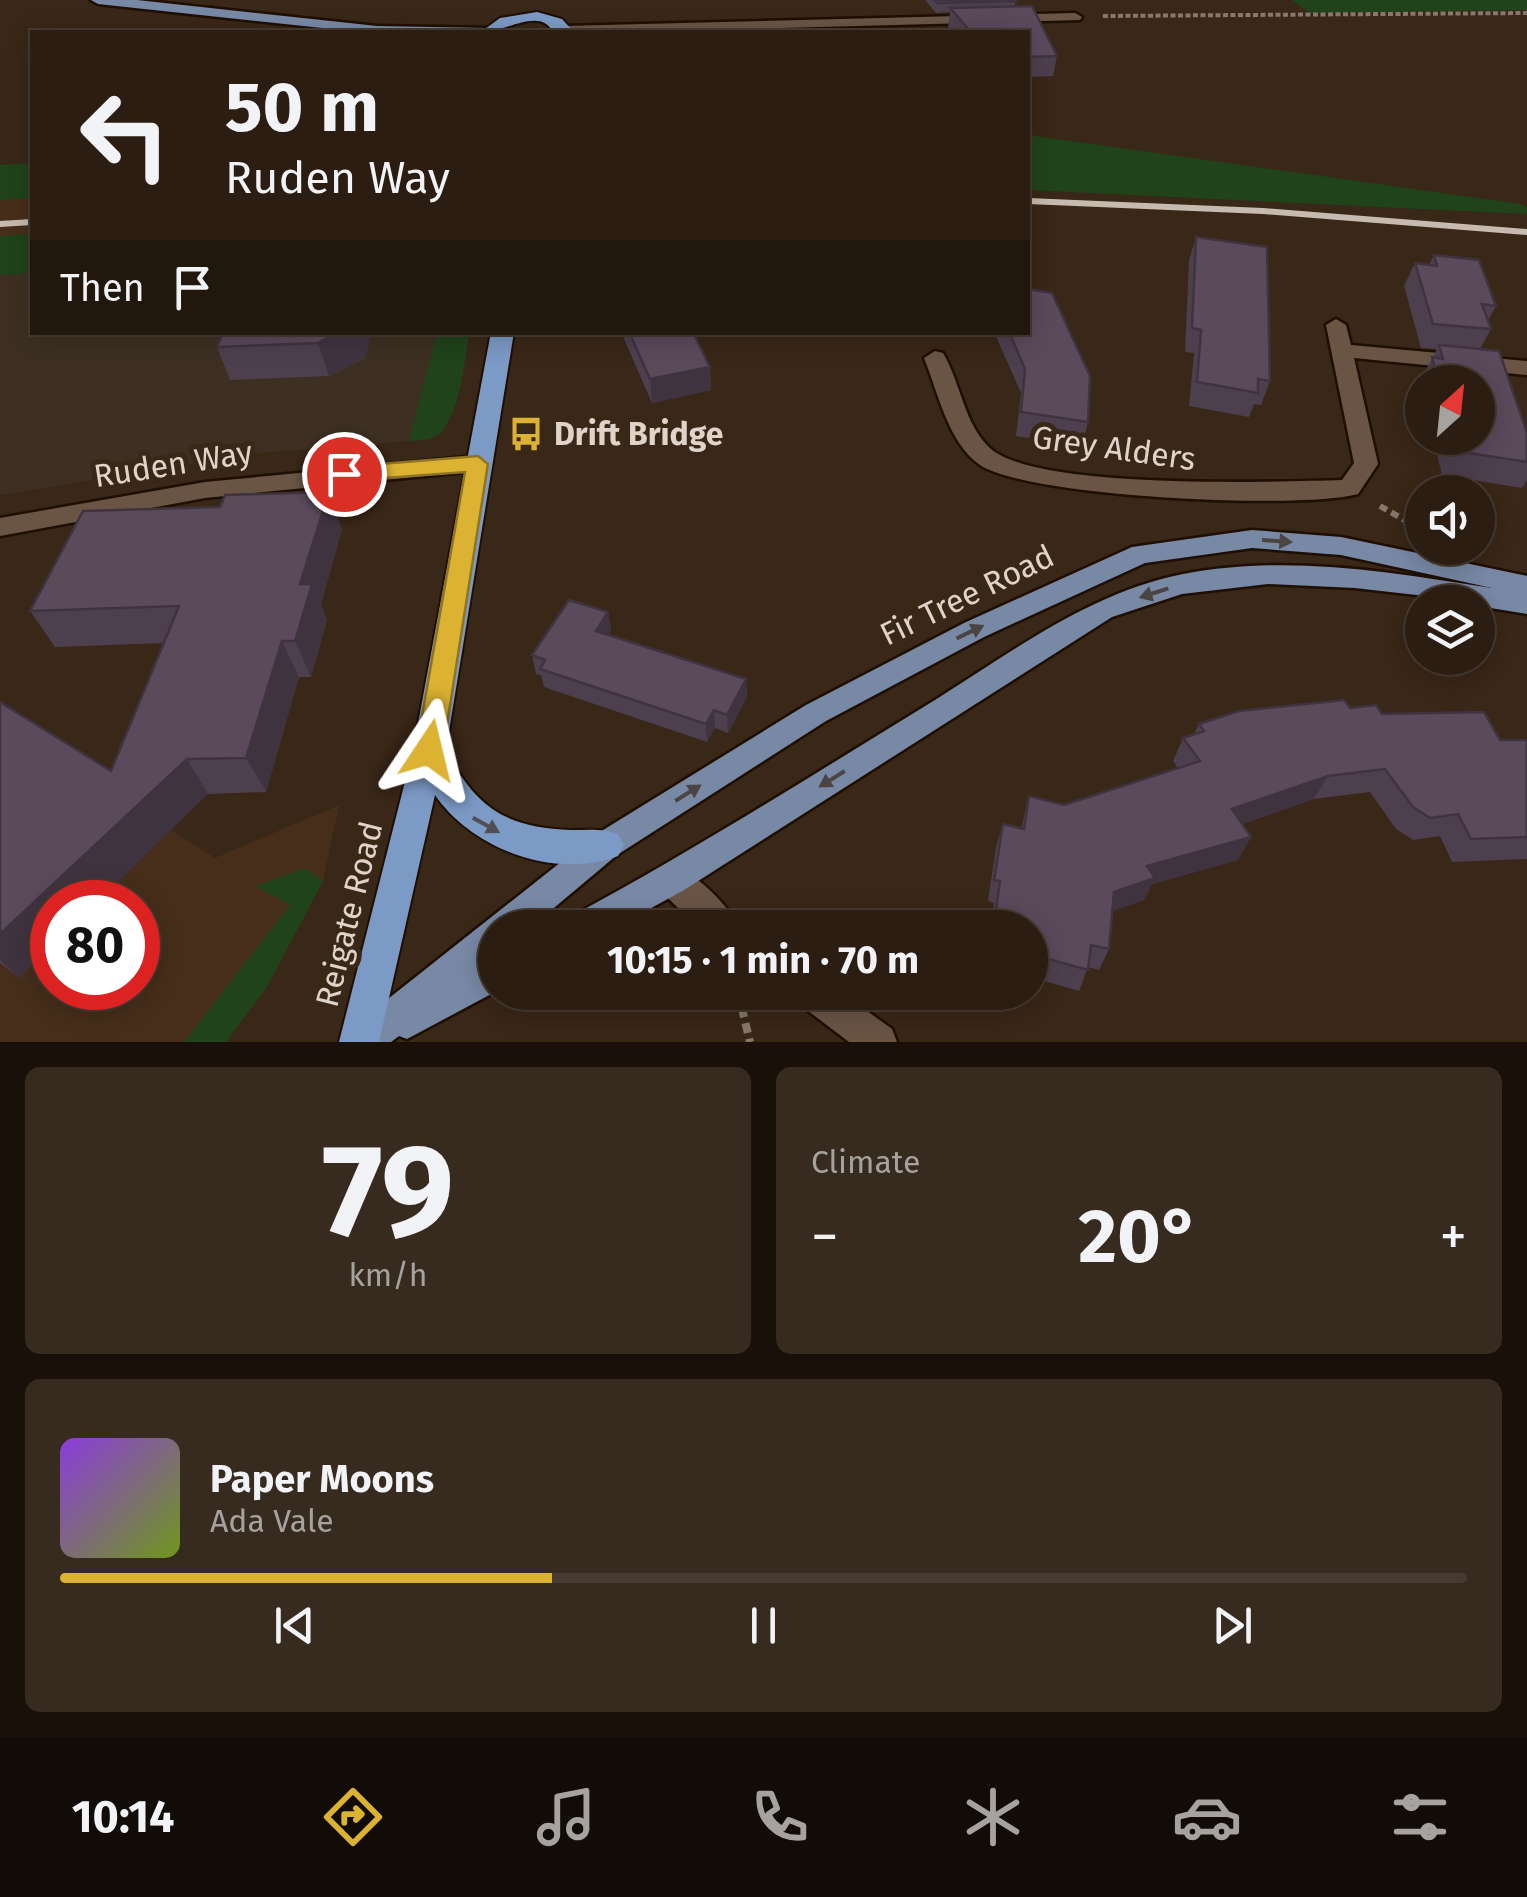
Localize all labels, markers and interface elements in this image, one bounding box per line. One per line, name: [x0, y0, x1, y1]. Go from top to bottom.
text: 50 m: [225, 66, 379, 150]
icon: left: [60, 70, 190, 200]
text: Ruden Way: [225, 151, 450, 205]
icon: arrive: [165, 260, 220, 315]
text: Then: [60, 265, 145, 311]
north arrow: [1405, 365, 1495, 455]
map controls: [1405, 365, 1495, 675]
bus stop icon: Drift Bridge: [507, 415, 545, 453]
place label: Drift Bridge: [554, 415, 723, 453]
street label: Grey Alders: [1030, 418, 1198, 478]
pin: [302, 432, 387, 517]
street label: Ruden Way: [91, 433, 255, 495]
icon: arrive: [317, 447, 372, 502]
button: sound: [1405, 475, 1495, 565]
one-way arrow: [1262, 533, 1294, 549]
street label: Fir Tree Road: [874, 537, 1060, 653]
button: layers: [1405, 585, 1495, 675]
one-way arrow: [1138, 587, 1168, 602]
one-way arrow: [956, 624, 985, 641]
position arrow: [377, 698, 481, 802]
one-way arrow: [818, 770, 846, 788]
one-way arrow: [674, 785, 702, 802]
street label: Reigate Road: [308, 817, 390, 1011]
one-way arrow: [472, 817, 501, 834]
speed limit sign: 80: [30, 880, 160, 1010]
text: 10:15 · 1 min · 70 m: [607, 937, 919, 983]
text: 79: [322, 1113, 454, 1269]
text: Climate: [811, 1143, 920, 1181]
text: 20°: [1078, 1192, 1200, 1282]
text: −: [811, 1204, 839, 1270]
text: +: [1440, 1204, 1467, 1270]
text: km/h: [348, 1256, 428, 1294]
text: Paper Moons: [210, 1456, 434, 1502]
text: Ada Vale: [210, 1502, 334, 1540]
icon: previous: [267, 1598, 322, 1653]
icon: pause: [736, 1598, 791, 1653]
icon: next: [1205, 1598, 1260, 1653]
icon: directions: [318, 1782, 388, 1852]
icon: music: [531, 1782, 601, 1852]
icon: phone: [745, 1782, 815, 1852]
icon: climate: [958, 1782, 1028, 1852]
icon: car: [1172, 1782, 1242, 1852]
icon: filters: [1385, 1782, 1455, 1852]
text: 10:14: [72, 1790, 175, 1844]

